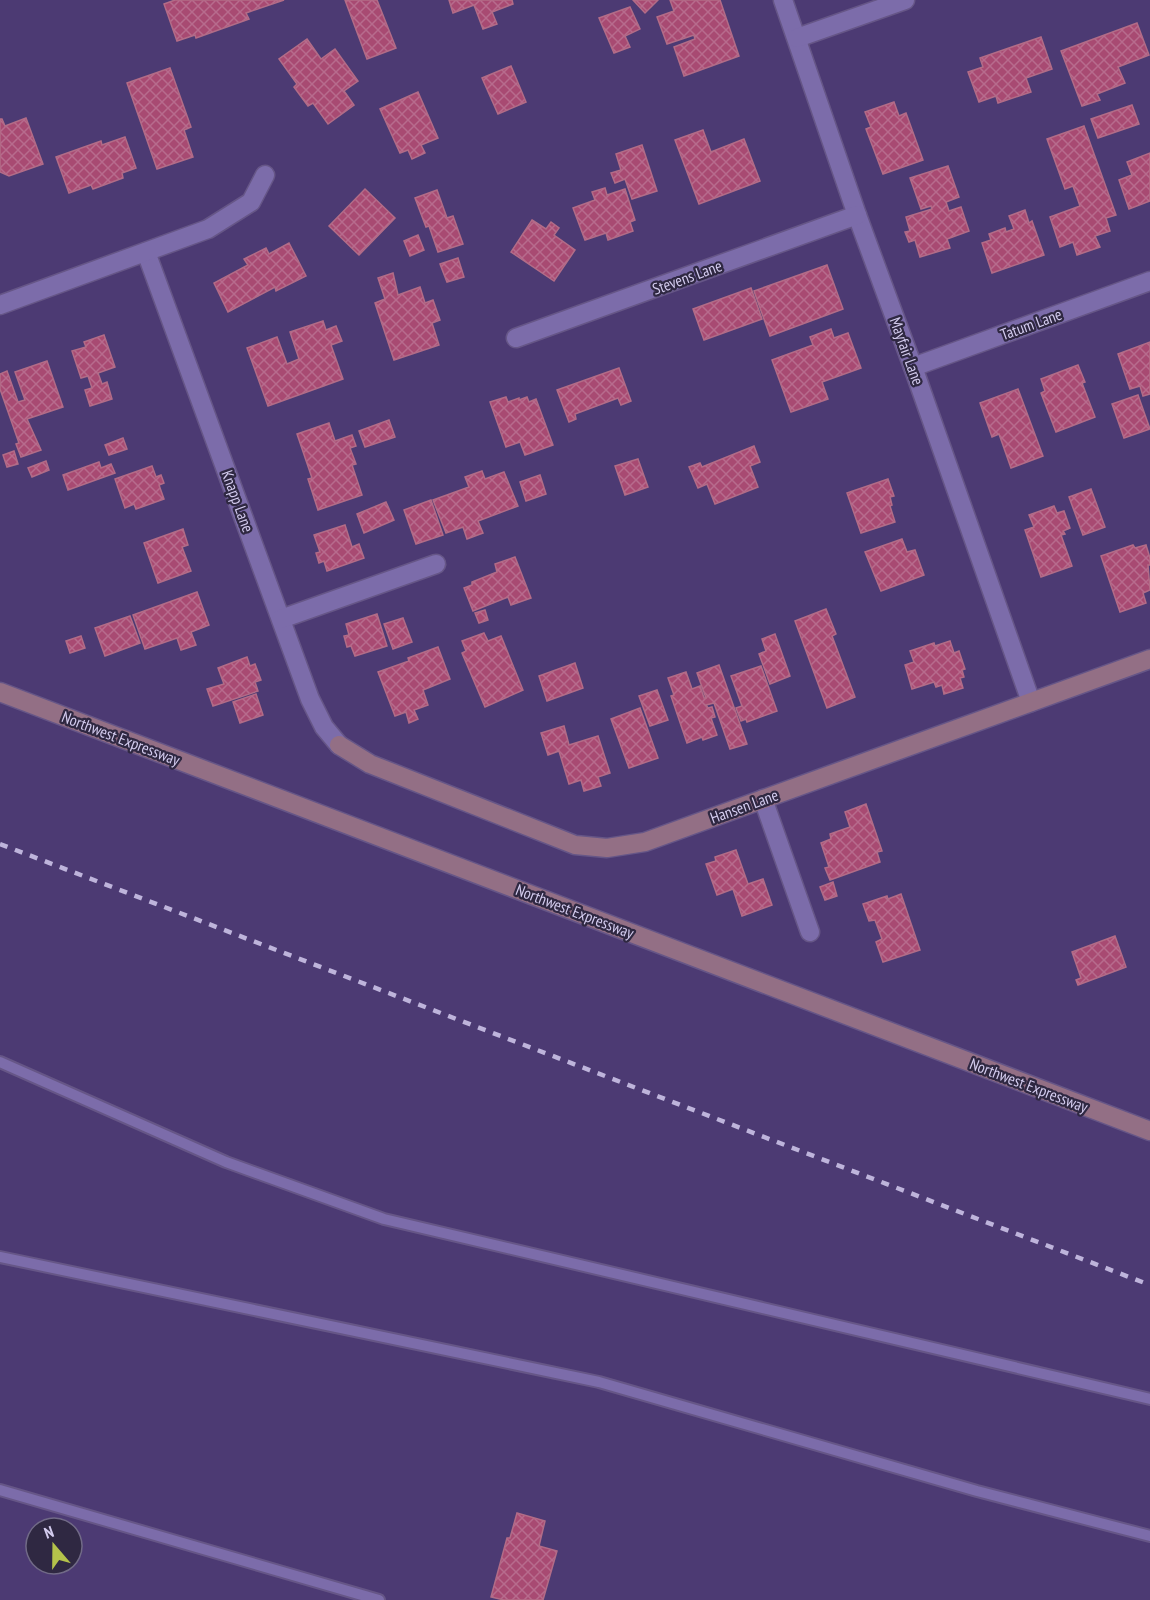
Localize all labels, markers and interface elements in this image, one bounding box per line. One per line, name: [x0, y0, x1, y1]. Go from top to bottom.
street label: Stevens Lane: [649, 255, 725, 299]
street label: Tatum Lane: [998, 304, 1064, 344]
street label: Mayfair Lane: [885, 314, 929, 388]
street label: Knapp Lane: [218, 467, 258, 535]
street label: Northwest Expressway: [59, 706, 183, 770]
street label: Hansen Lane: [707, 784, 781, 828]
street label: Northwest Expressway: [513, 879, 637, 943]
street label: Northwest Expressway: [967, 1053, 1091, 1117]
north arrow: [24, 1516, 84, 1576]
text: N: [41, 1521, 56, 1543]

